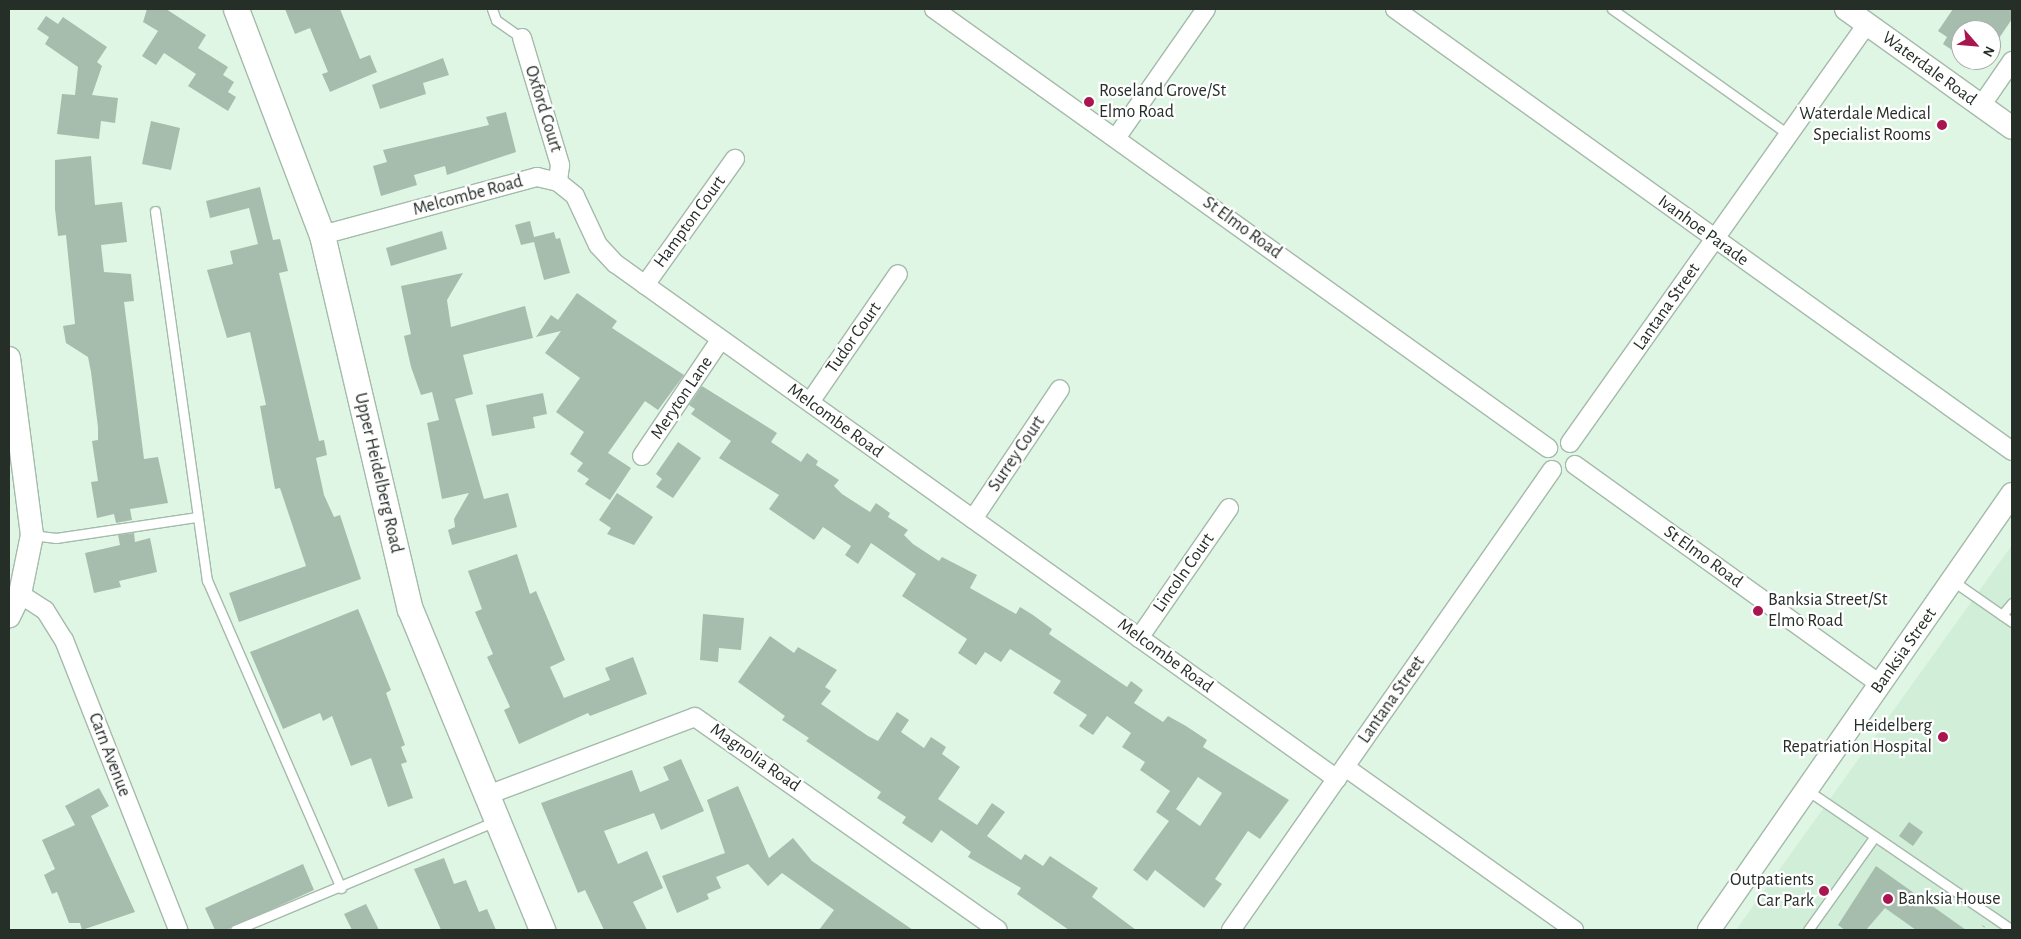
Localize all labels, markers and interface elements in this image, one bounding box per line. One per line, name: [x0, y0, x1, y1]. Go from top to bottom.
north arrow: [1951, 20, 2001, 70]
street label: Waterdale Road: [1877, 27, 1981, 111]
text: N: [1980, 44, 1997, 59]
street label: Oxford Court: [520, 63, 566, 155]
place label: Roseland Grove/St Elmo Road: [1099, 81, 1226, 124]
marker: Roseland Grove/St Elmo Road: [1083, 96, 1095, 108]
place label: Waterdale Medical Specialist Rooms: [1799, 104, 1931, 146]
marker: Waterdale Medical Specialist Rooms: [1935, 118, 1949, 132]
street label: Melcombe Road: [411, 171, 525, 221]
street label: Hampton Court: [649, 172, 731, 272]
street label: Ivanhoe Parade: [1653, 191, 1753, 271]
street label: St Elmo Road: [1198, 192, 1286, 264]
street label: Lantana Street: [1629, 259, 1705, 355]
street label: Tudor Court: [822, 298, 886, 378]
street label: Meryton Lane: [646, 352, 718, 444]
street label: Melcombe Road: [783, 379, 887, 463]
street label: Upper Heidelberg Road: [349, 391, 407, 555]
street label: Surrey Court: [984, 412, 1050, 496]
street label: St Elmo Road: [1659, 521, 1747, 593]
street label: Lincoln Court: [1149, 529, 1219, 617]
place label: Banksia Street/St Elmo Road: [1768, 590, 1887, 632]
street label: Banksia Street: [1866, 604, 1942, 698]
marker: Banksia Street/St Elmo Road: [1752, 605, 1764, 617]
street label: Melcombe Road: [1113, 614, 1217, 698]
street label: Lantana Street: [1354, 652, 1430, 748]
street label: Carn Avenue: [83, 710, 135, 800]
place label: Heidelberg Repatriation Hospital: [1782, 716, 1932, 759]
street label: Magnolia Road: [706, 719, 804, 797]
marker: Heidelberg Repatriation Hospital: [1936, 730, 1950, 744]
place label: Outpatients Car Park: [1730, 870, 1814, 912]
marker: Outpatients Car Park: [1818, 885, 1830, 897]
place label: Banksia House: [1898, 888, 2001, 910]
marker: Banksia House: [1882, 893, 1894, 905]

